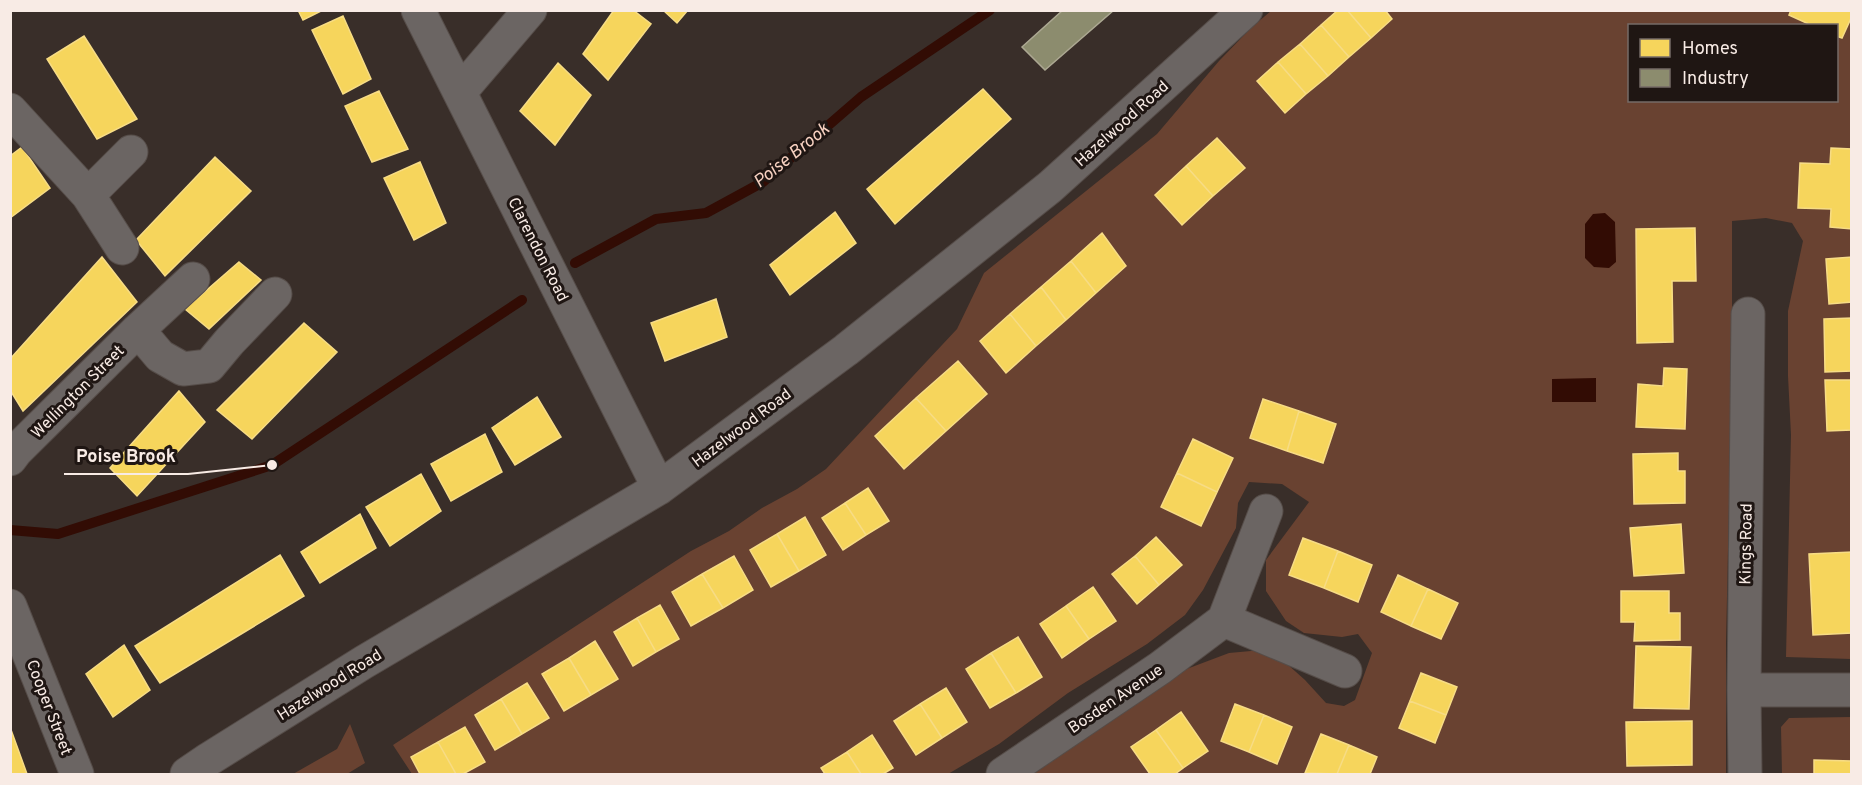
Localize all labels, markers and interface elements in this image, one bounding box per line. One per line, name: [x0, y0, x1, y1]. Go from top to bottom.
legend: [1628, 24, 1838, 102]
text: Homes: [1682, 38, 1738, 61]
text: Industry: [1682, 68, 1749, 91]
street label: Hazelwood Road: [1071, 77, 1173, 172]
water label: Poise Brook: [749, 118, 835, 194]
street label: Clarendon Road: [502, 194, 572, 306]
street label: Wellington Street: [28, 342, 129, 443]
street label: Hazelwood Road: [689, 385, 796, 472]
callout: Poise Brook: [64, 438, 188, 474]
text: Poise Brook: [76, 446, 176, 469]
street label: Kings Road: [1736, 503, 1758, 585]
street label: Hazelwood Road: [274, 646, 386, 726]
street label: Cooper Street: [21, 657, 75, 758]
street label: Bosden Avenue: [1065, 661, 1167, 739]

